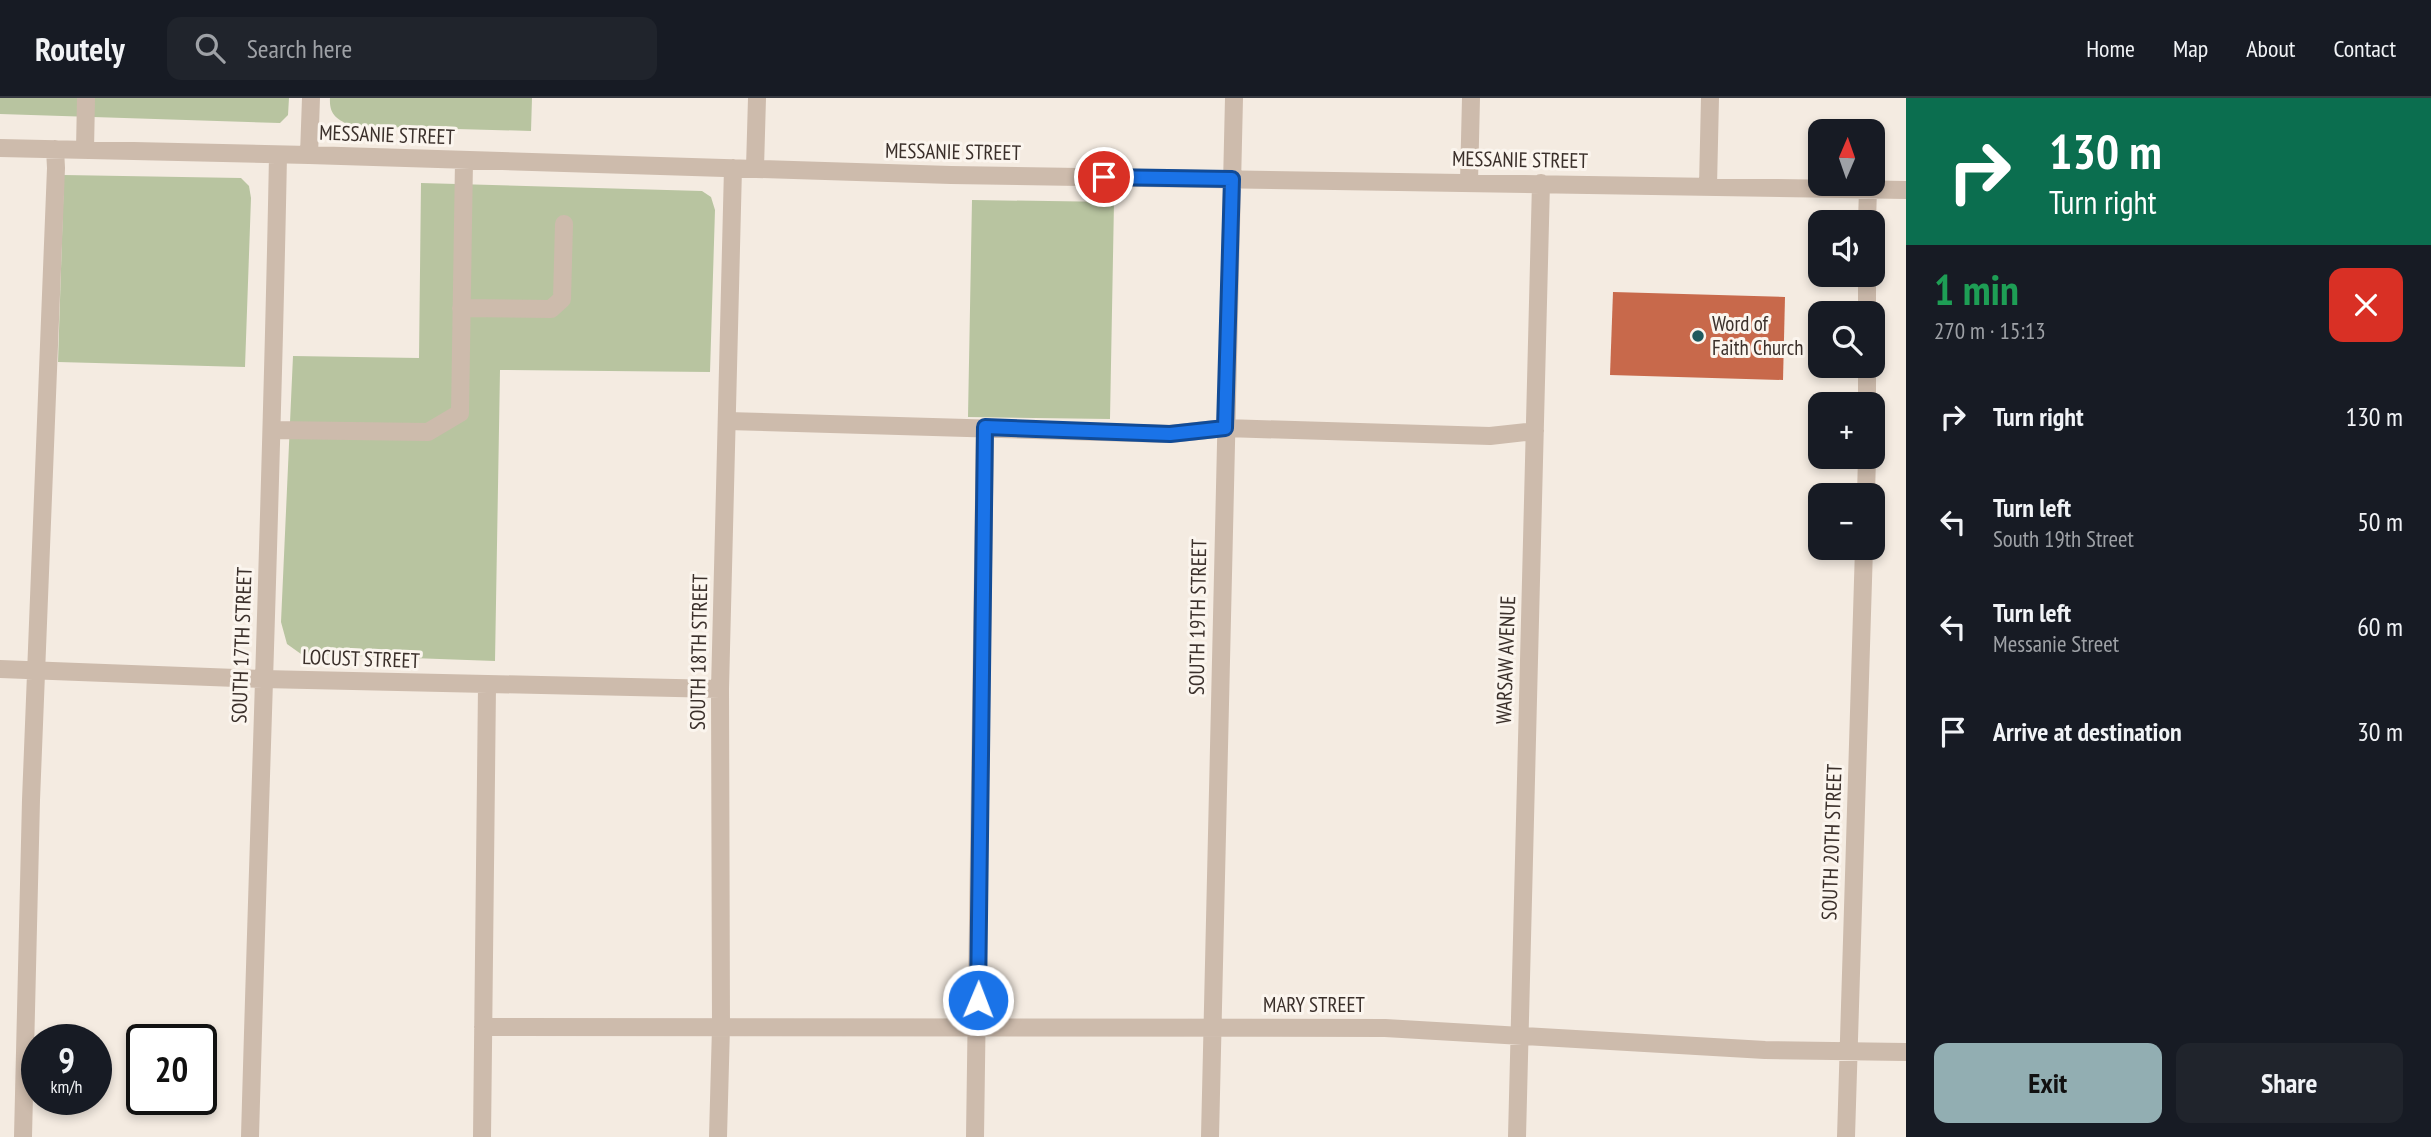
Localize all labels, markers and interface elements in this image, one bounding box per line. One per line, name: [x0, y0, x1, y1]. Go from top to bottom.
search box: [167, 17, 657, 80]
text: Routely: [35, 27, 125, 70]
icon: search: [191, 29, 229, 67]
text: Search here: [247, 32, 352, 65]
text: Home: [2086, 33, 2135, 64]
text: Map: [2173, 33, 2208, 64]
text: About: [2246, 33, 2295, 64]
text: Contact: [2333, 33, 2396, 64]
street label: MESSANIE STREET: [319, 119, 456, 150]
north arrow: [1808, 119, 1885, 196]
map controls: [1808, 119, 1885, 560]
text: 130 m: [2049, 119, 2162, 183]
icon: right: [1934, 126, 2025, 217]
street label: MESSANIE STREET: [885, 137, 1022, 166]
street label: MESSANIE STREET: [1452, 145, 1589, 174]
pin: [1074, 147, 1134, 207]
icon: arrive: [1085, 158, 1123, 196]
text: Turn right: [2049, 181, 2157, 223]
button: sound: [1808, 210, 1885, 287]
text: 1 min: [1934, 262, 2019, 317]
button: close: [2329, 268, 2403, 342]
button: search: [1808, 301, 1885, 378]
place label: Word of Faith Church: [1712, 310, 1804, 361]
text: 270 m · 15:13: [1934, 316, 2046, 345]
marker: Word of Faith Church: [1690, 328, 1706, 344]
button: +: [1808, 392, 1885, 469]
icon: right: [1934, 398, 1972, 436]
text: Turn right: [1993, 400, 2084, 433]
text: 130 m: [2345, 400, 2403, 433]
button: −: [1808, 483, 1885, 560]
text: Turn left: [1993, 491, 2071, 524]
icon: left: [1934, 503, 1972, 541]
text: 50 m: [2357, 505, 2403, 538]
text: South 19th Street: [1993, 524, 2134, 553]
street label: SOUTH 19TH STREET: [1183, 538, 1212, 695]
street label: SOUTH 17TH STREET: [225, 566, 258, 724]
street label: SOUTH 18TH STREET: [684, 573, 713, 730]
street label: WARSAW AVENUE: [1490, 595, 1521, 725]
text: Turn left: [1993, 596, 2071, 629]
icon: left: [1934, 608, 1972, 646]
text: 60 m: [2357, 610, 2403, 643]
text: Messanie Street: [1993, 629, 2119, 658]
street label: LOCUST STREET: [302, 643, 421, 674]
icon: arrive: [1934, 713, 1972, 751]
text: Arrive at destination: [1993, 715, 2182, 748]
text: 30 m: [2357, 715, 2403, 748]
street label: SOUTH 20TH STREET: [1815, 763, 1848, 921]
position arrow: [941, 963, 1015, 1037]
street label: MARY STREET: [1263, 991, 1366, 1018]
speed limit sign: 20: [126, 1024, 217, 1115]
text: 9: [58, 1037, 75, 1083]
button: Exit: [1934, 1043, 2162, 1123]
button: Share: [2176, 1043, 2403, 1123]
text: km/h: [51, 1075, 82, 1098]

